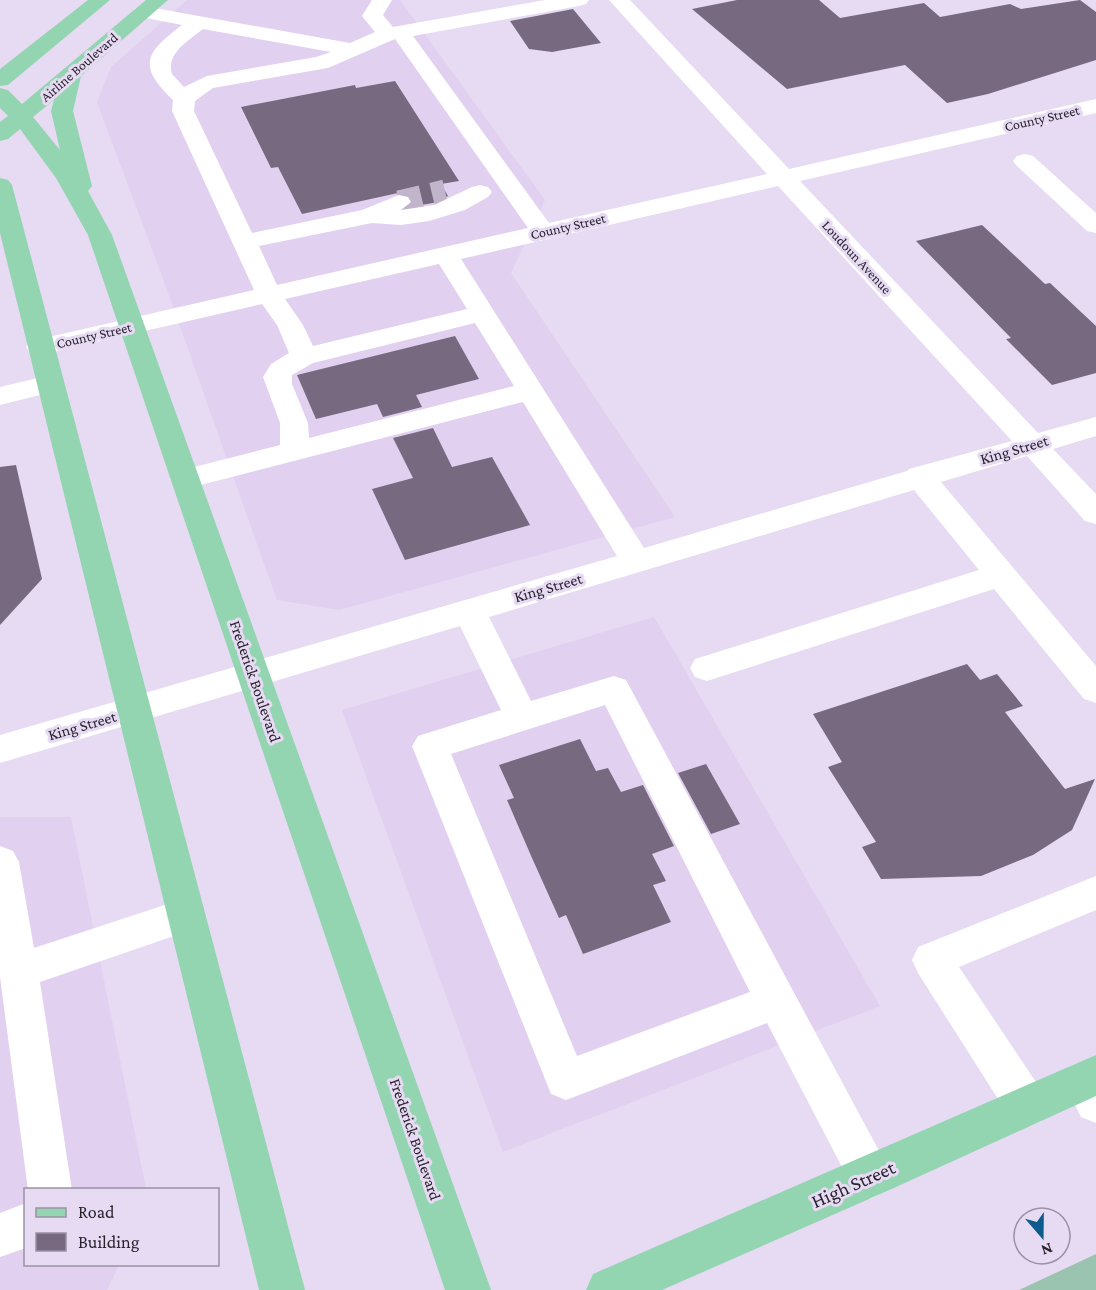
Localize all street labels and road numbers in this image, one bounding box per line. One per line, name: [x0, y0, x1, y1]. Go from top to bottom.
street label: Airline Boulevard: [37, 29, 121, 105]
street label: County Street: [1003, 102, 1081, 134]
street label: County Street: [529, 210, 607, 242]
street label: Loudoun Avenue: [819, 217, 895, 297]
street label: County Street: [55, 319, 133, 351]
street label: King Street: [978, 431, 1051, 468]
street label: King Street: [512, 569, 585, 606]
street label: Frederick Boulevard: [227, 618, 285, 745]
street label: King Street: [46, 707, 119, 744]
street label: Frederick Boulevard: [387, 1076, 445, 1203]
street label: High Street: [808, 1156, 899, 1213]

